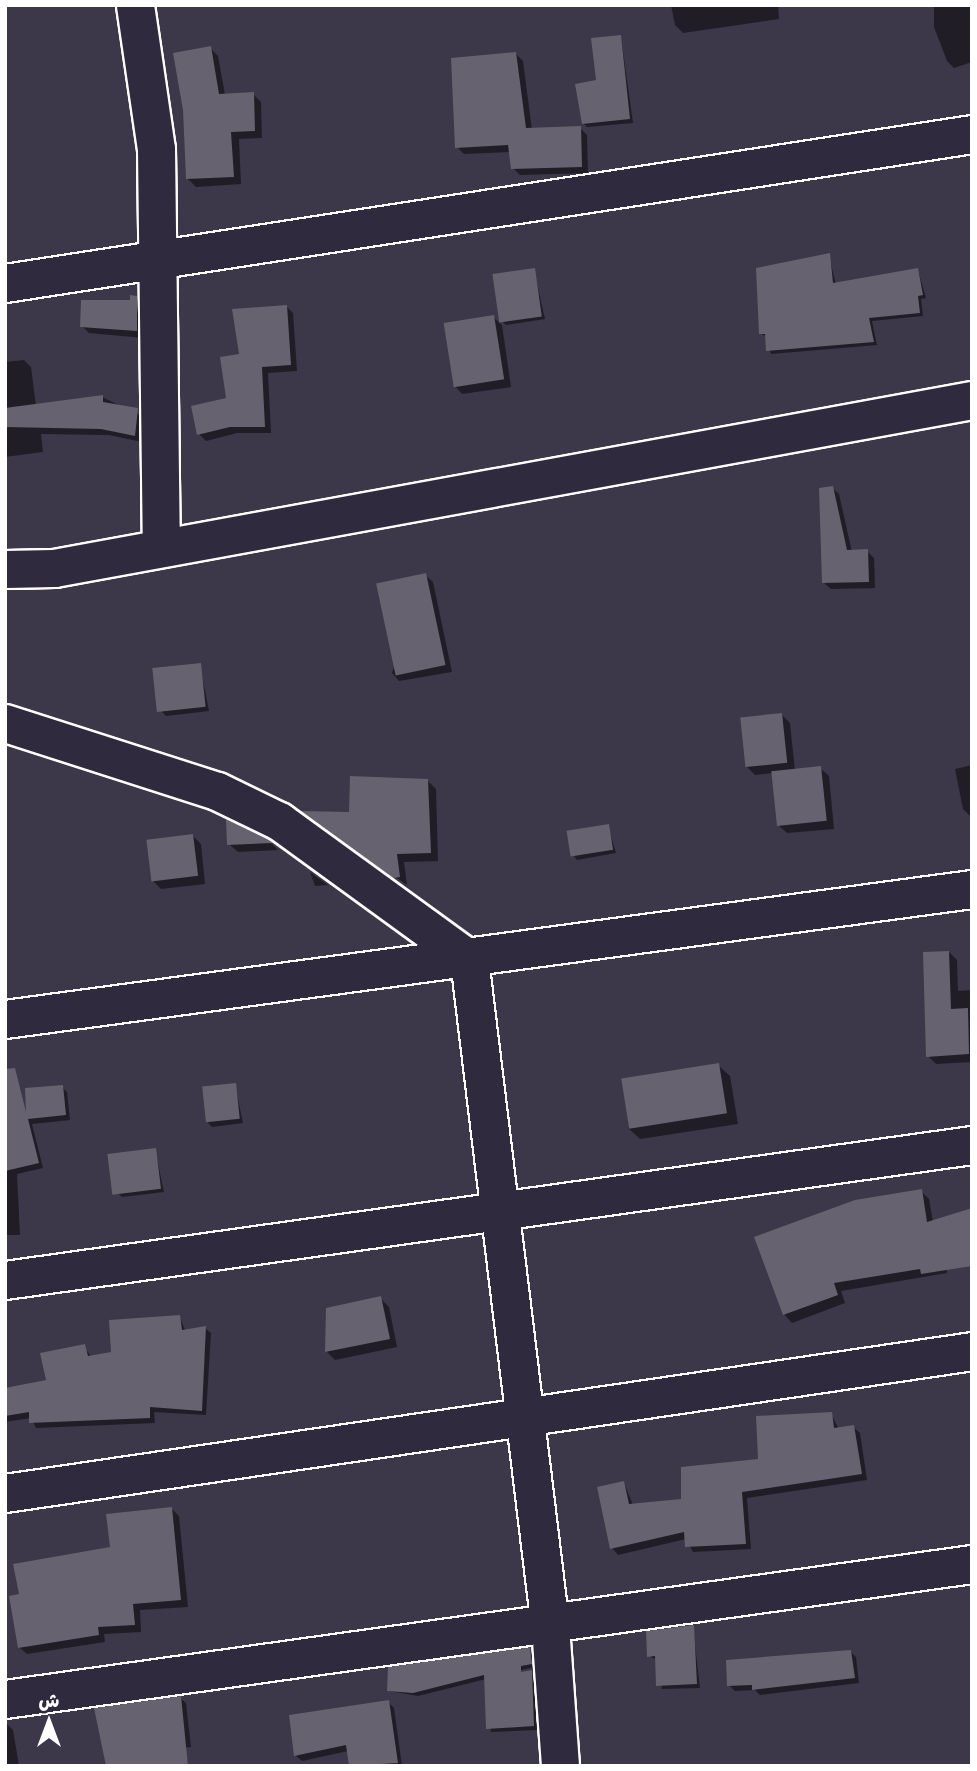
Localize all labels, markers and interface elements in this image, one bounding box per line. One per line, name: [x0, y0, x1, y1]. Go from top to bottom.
north arrow: [14, 1687, 84, 1757]
text: ش: [39, 1689, 59, 1713]

